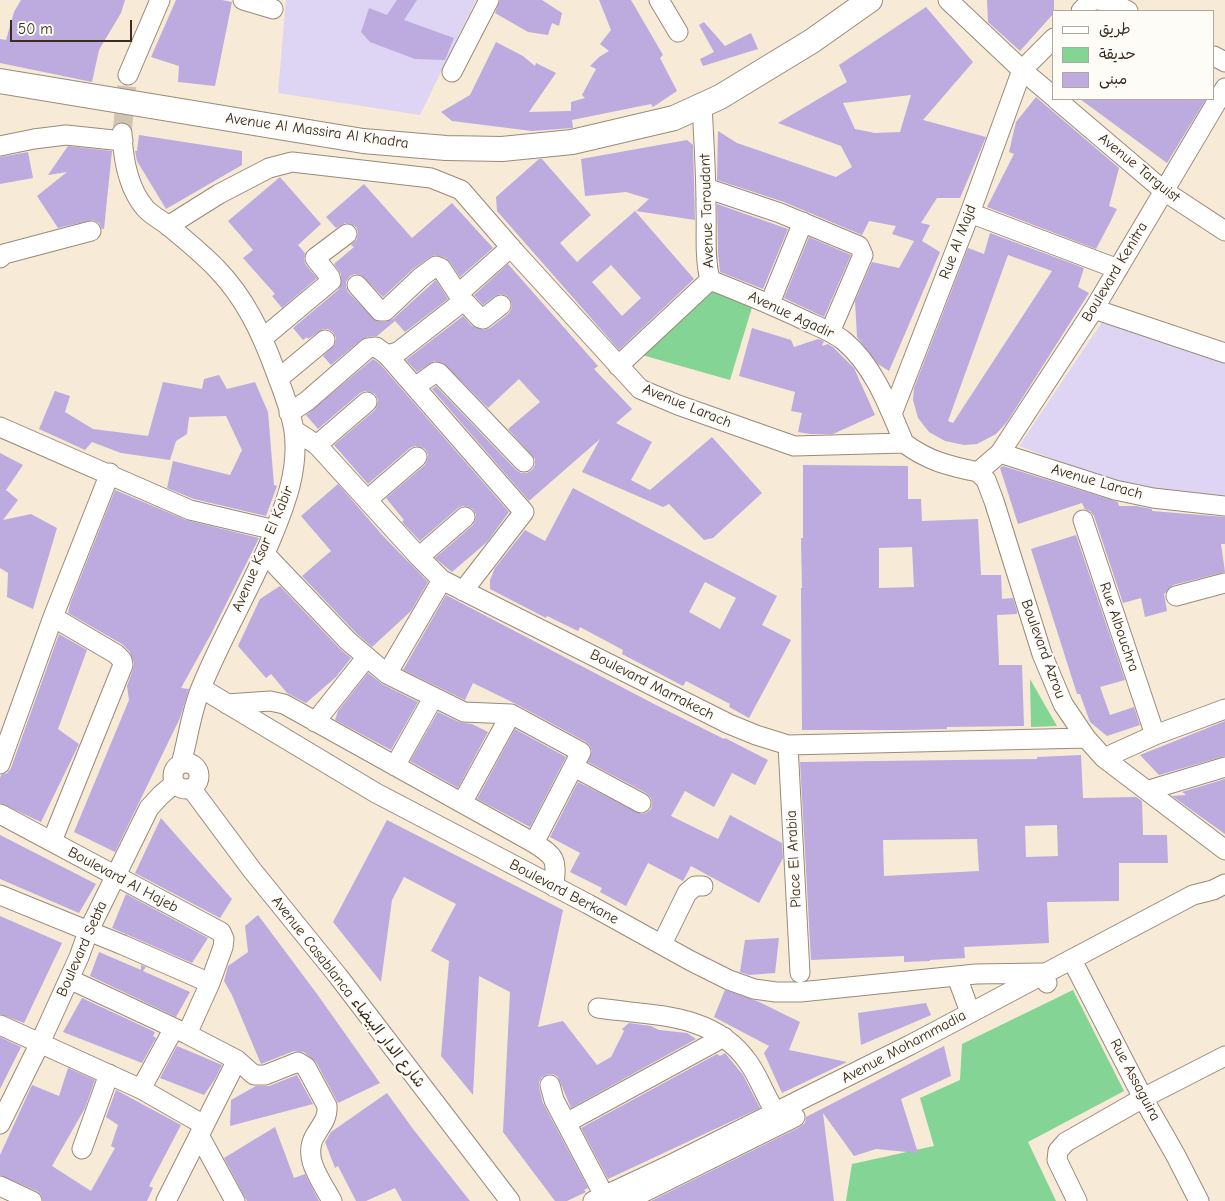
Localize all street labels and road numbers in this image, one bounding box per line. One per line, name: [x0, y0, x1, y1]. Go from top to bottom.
street label: Avenue Al Massira Al Khadra: [224, 109, 410, 153]
street label: Avenue Targuist: [1095, 130, 1183, 206]
street label: Avenue Taroudant: [696, 154, 718, 268]
street label: Rue Al Majd: [936, 202, 980, 282]
street label: Boulevard Kenitra: [1078, 219, 1152, 325]
street label: Avenue Agadir: [745, 287, 837, 343]
street label: Avenue Larach: [640, 380, 734, 432]
street label: Avenue Larach: [1049, 460, 1145, 504]
street label: Avenue Ksar El Kabir: [228, 483, 298, 615]
street label: Rue Albouchra: [1095, 580, 1143, 674]
street label: Boulevard Azrou: [1017, 597, 1069, 701]
street label: Boulevard Marrakech: [587, 646, 717, 724]
street label: Place El Arabia: [782, 810, 806, 908]
street label: Boulevard Al Hajeb: [65, 843, 181, 917]
street label: Boulevard Berkane: [506, 856, 622, 928]
street label: Avenue Casablanca شارع الدار البيضاء: [268, 893, 428, 1091]
street label: Boulevard Sebta: [53, 898, 111, 1000]
street label: Avenue Mohammadia: [839, 1007, 969, 1087]
street label: Rue Assaguira: [1106, 1036, 1164, 1124]

